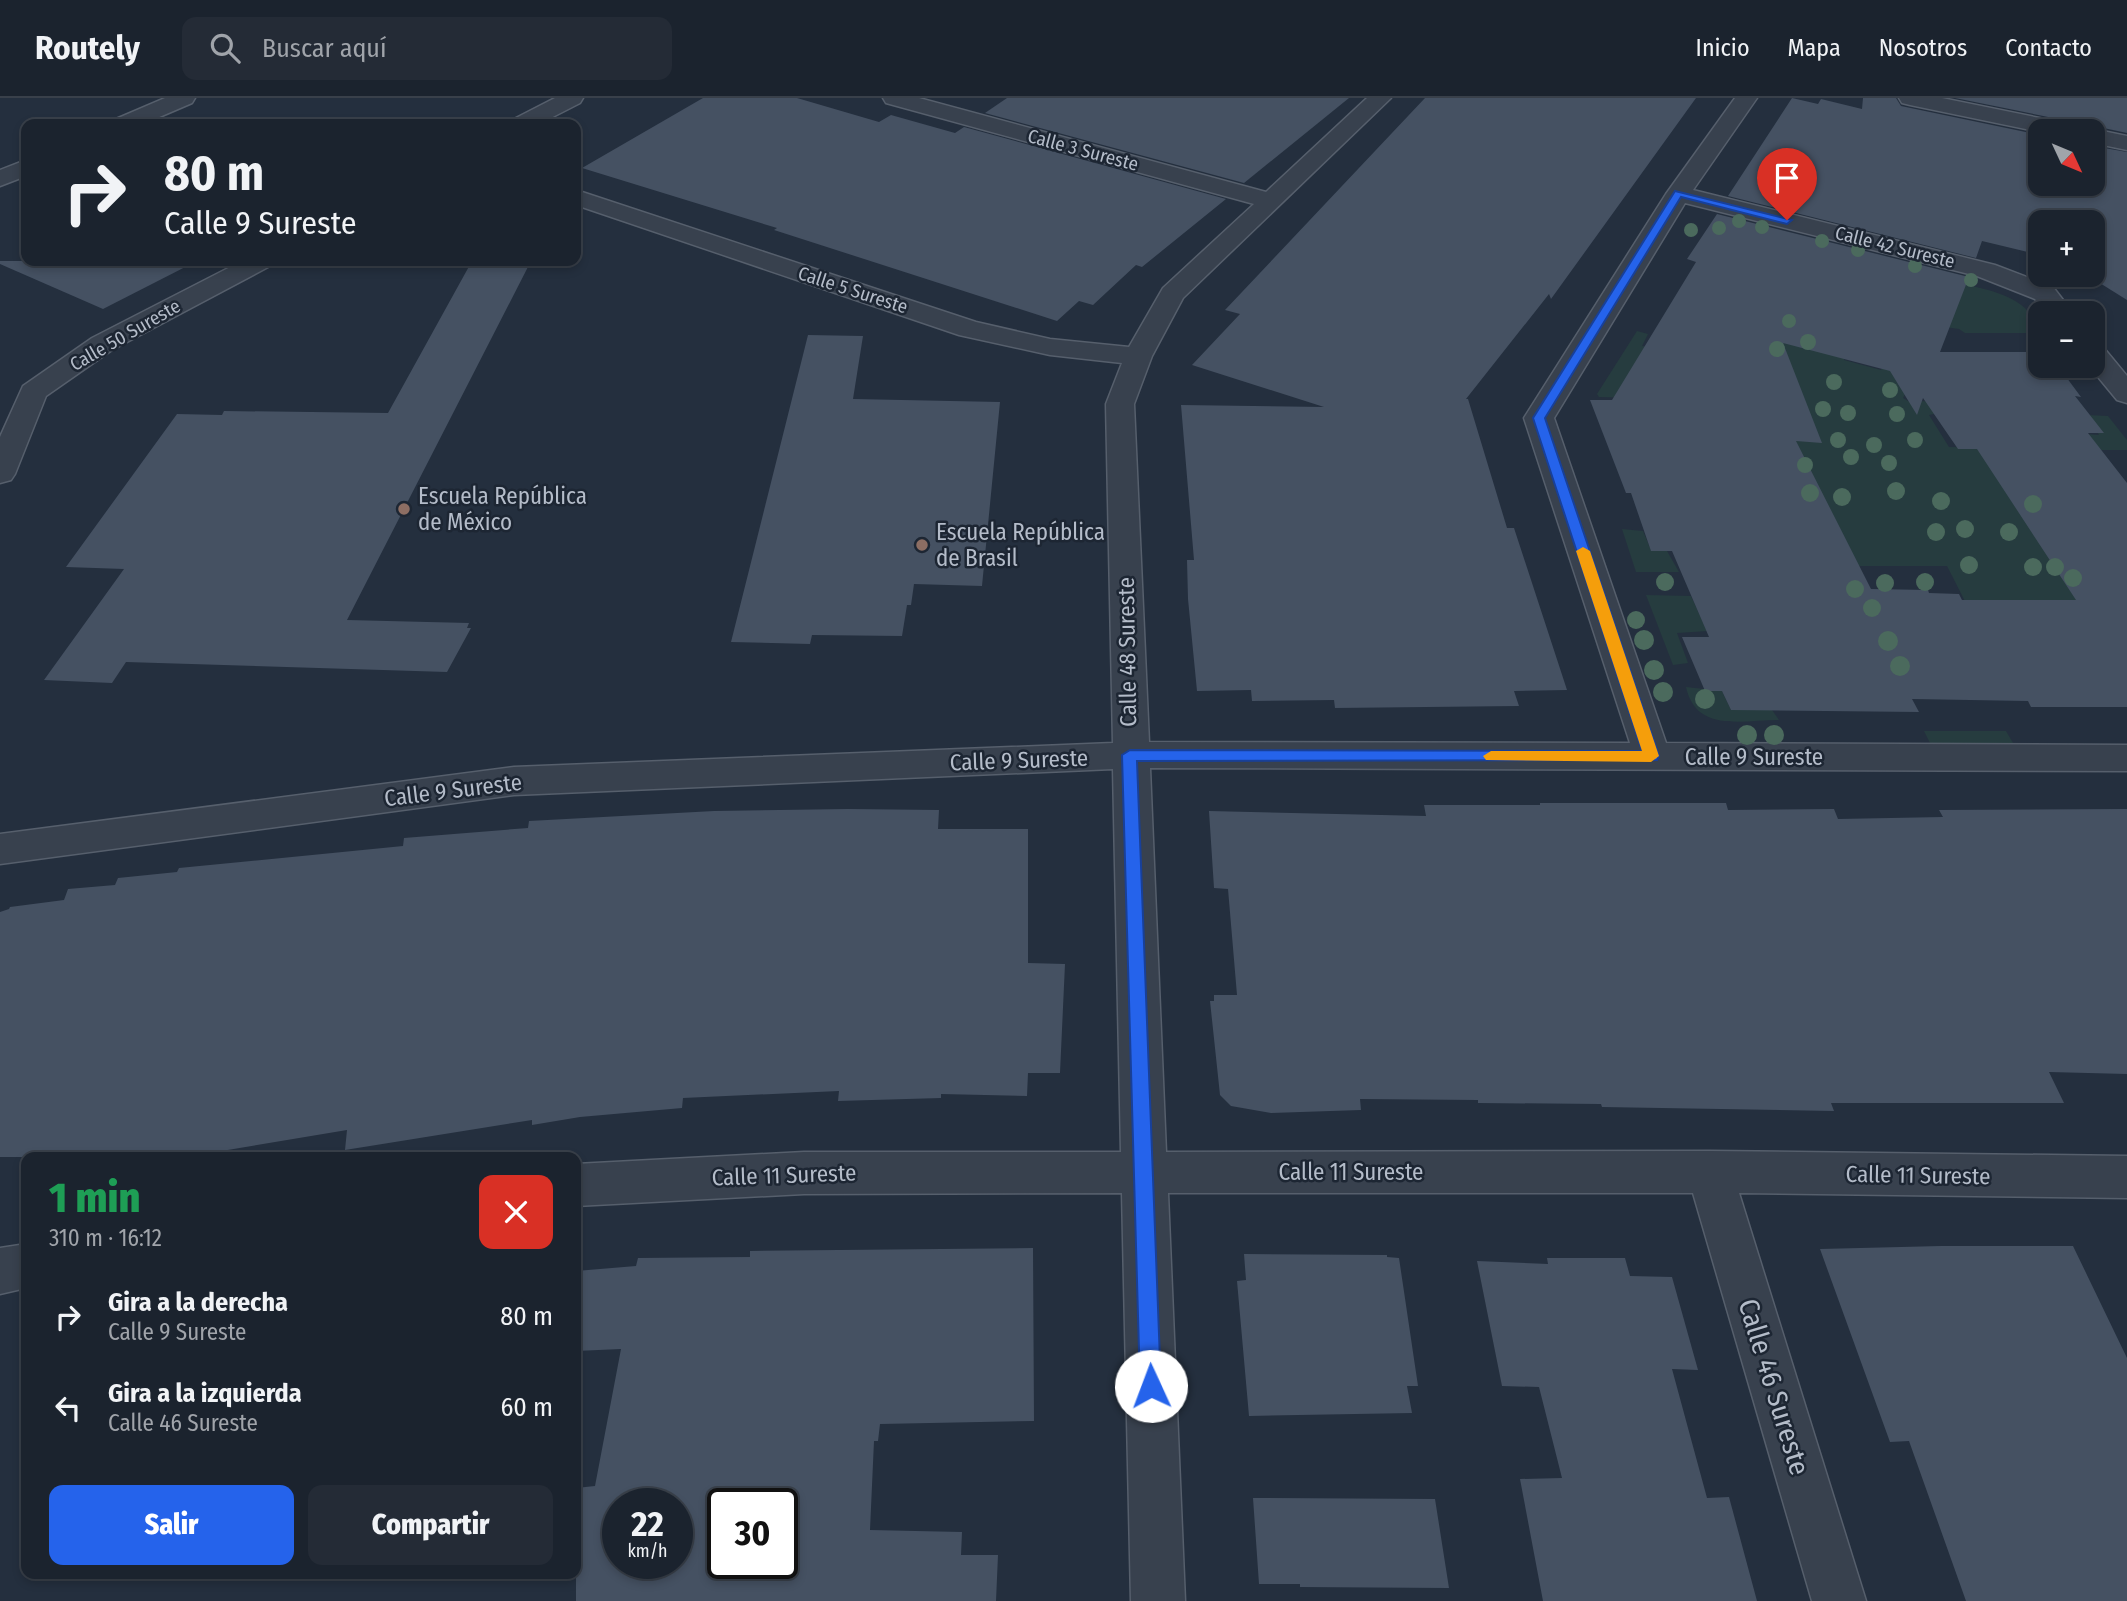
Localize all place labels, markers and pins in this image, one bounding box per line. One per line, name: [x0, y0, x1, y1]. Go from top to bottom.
pin: [1757, 148, 1817, 220]
place label: Escuela República de México: [418, 482, 587, 536]
marker: Escuela República de México: [396, 501, 412, 517]
place label: Escuela República de Brasil: [936, 518, 1105, 572]
marker: Escuela República de Brasil: [914, 537, 930, 553]

